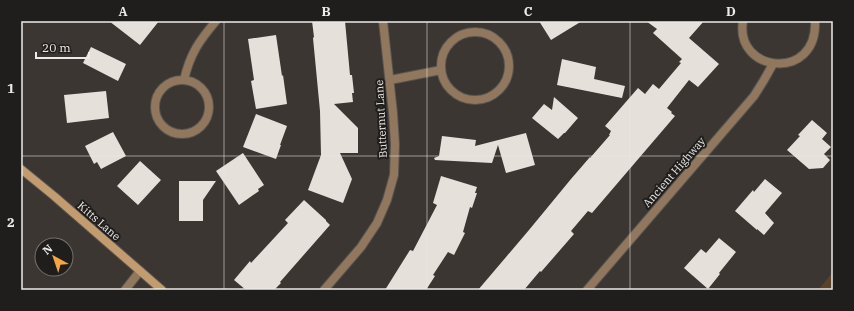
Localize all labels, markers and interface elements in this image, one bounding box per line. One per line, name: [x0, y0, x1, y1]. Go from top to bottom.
text: A: [118, 3, 128, 20]
text: B: [321, 3, 331, 20]
text: C: [524, 3, 533, 20]
text: D: [726, 3, 736, 20]
scale bar: [36, 34, 89, 60]
text: 20 m: [42, 40, 71, 55]
street label: Butternut Lane: [372, 79, 390, 158]
text: 1: [7, 80, 15, 97]
street label: Ancient Highway: [640, 134, 708, 210]
street label: Kitts Lane: [75, 199, 123, 243]
text: 2: [7, 214, 15, 231]
north arrow: [34, 237, 74, 277]
text: N: [40, 241, 56, 257]

